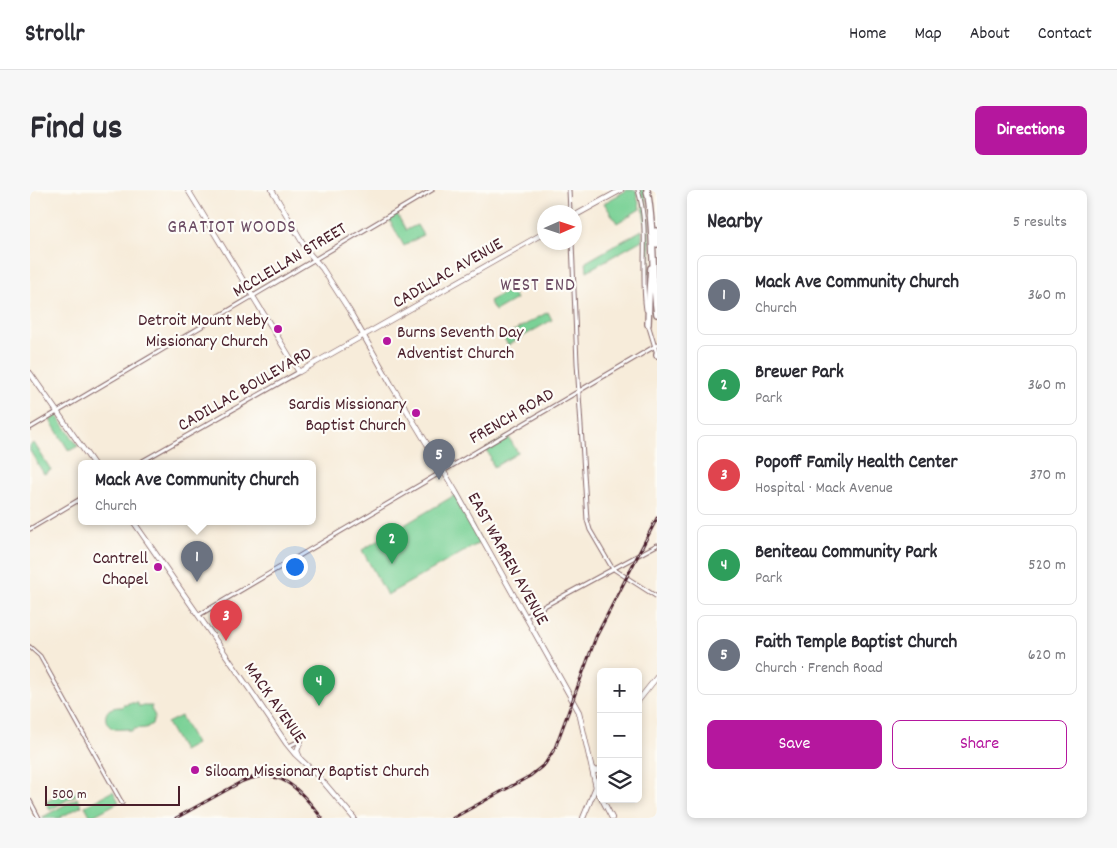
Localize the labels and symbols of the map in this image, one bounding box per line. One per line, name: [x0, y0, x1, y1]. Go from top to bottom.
north arrow: [537, 205, 582, 250]
district label: GRATIOT WOODS: [167, 215, 297, 242]
street label: MCCLELLAN STREET: [229, 217, 352, 305]
street label: CADILLAC AVENUE: [388, 232, 508, 316]
district label: WEST END: [500, 273, 576, 300]
place label: Detroit Mount Neby Missionary Church: [138, 309, 269, 355]
place label: Burns Seventh Day Adventist Church: [397, 321, 524, 367]
marker: Detroit Mount Neby Missionary Church: [272, 323, 284, 335]
marker: Burns Seventh Day Adventist Church: [381, 335, 393, 347]
street label: CADILLAC BOULEVARD: [174, 342, 317, 439]
street label: FRENCH ROAD: [465, 383, 559, 452]
place label: Sardis Missionary Baptist Church: [288, 393, 407, 439]
marker: Sardis Missionary Baptist Church: [410, 407, 422, 419]
pin: 5: [423, 439, 455, 480]
street label: EAST WARREN AVENUE: [460, 488, 554, 630]
pin: 2: [376, 523, 408, 564]
pin: 1: [181, 541, 213, 582]
place label: Cantrell Chapel: [93, 547, 149, 593]
your location: [282, 554, 308, 580]
marker: Cantrell Chapel: [152, 561, 164, 573]
pin: 3: [210, 600, 242, 641]
street label: MACK AVENUE: [237, 658, 311, 749]
pin: 4: [303, 665, 335, 706]
place label: Siloam Missionary Baptist Church: [205, 760, 429, 785]
marker: Siloam Missionary Baptist Church: [189, 764, 201, 776]
scale bar: [45, 783, 180, 806]

